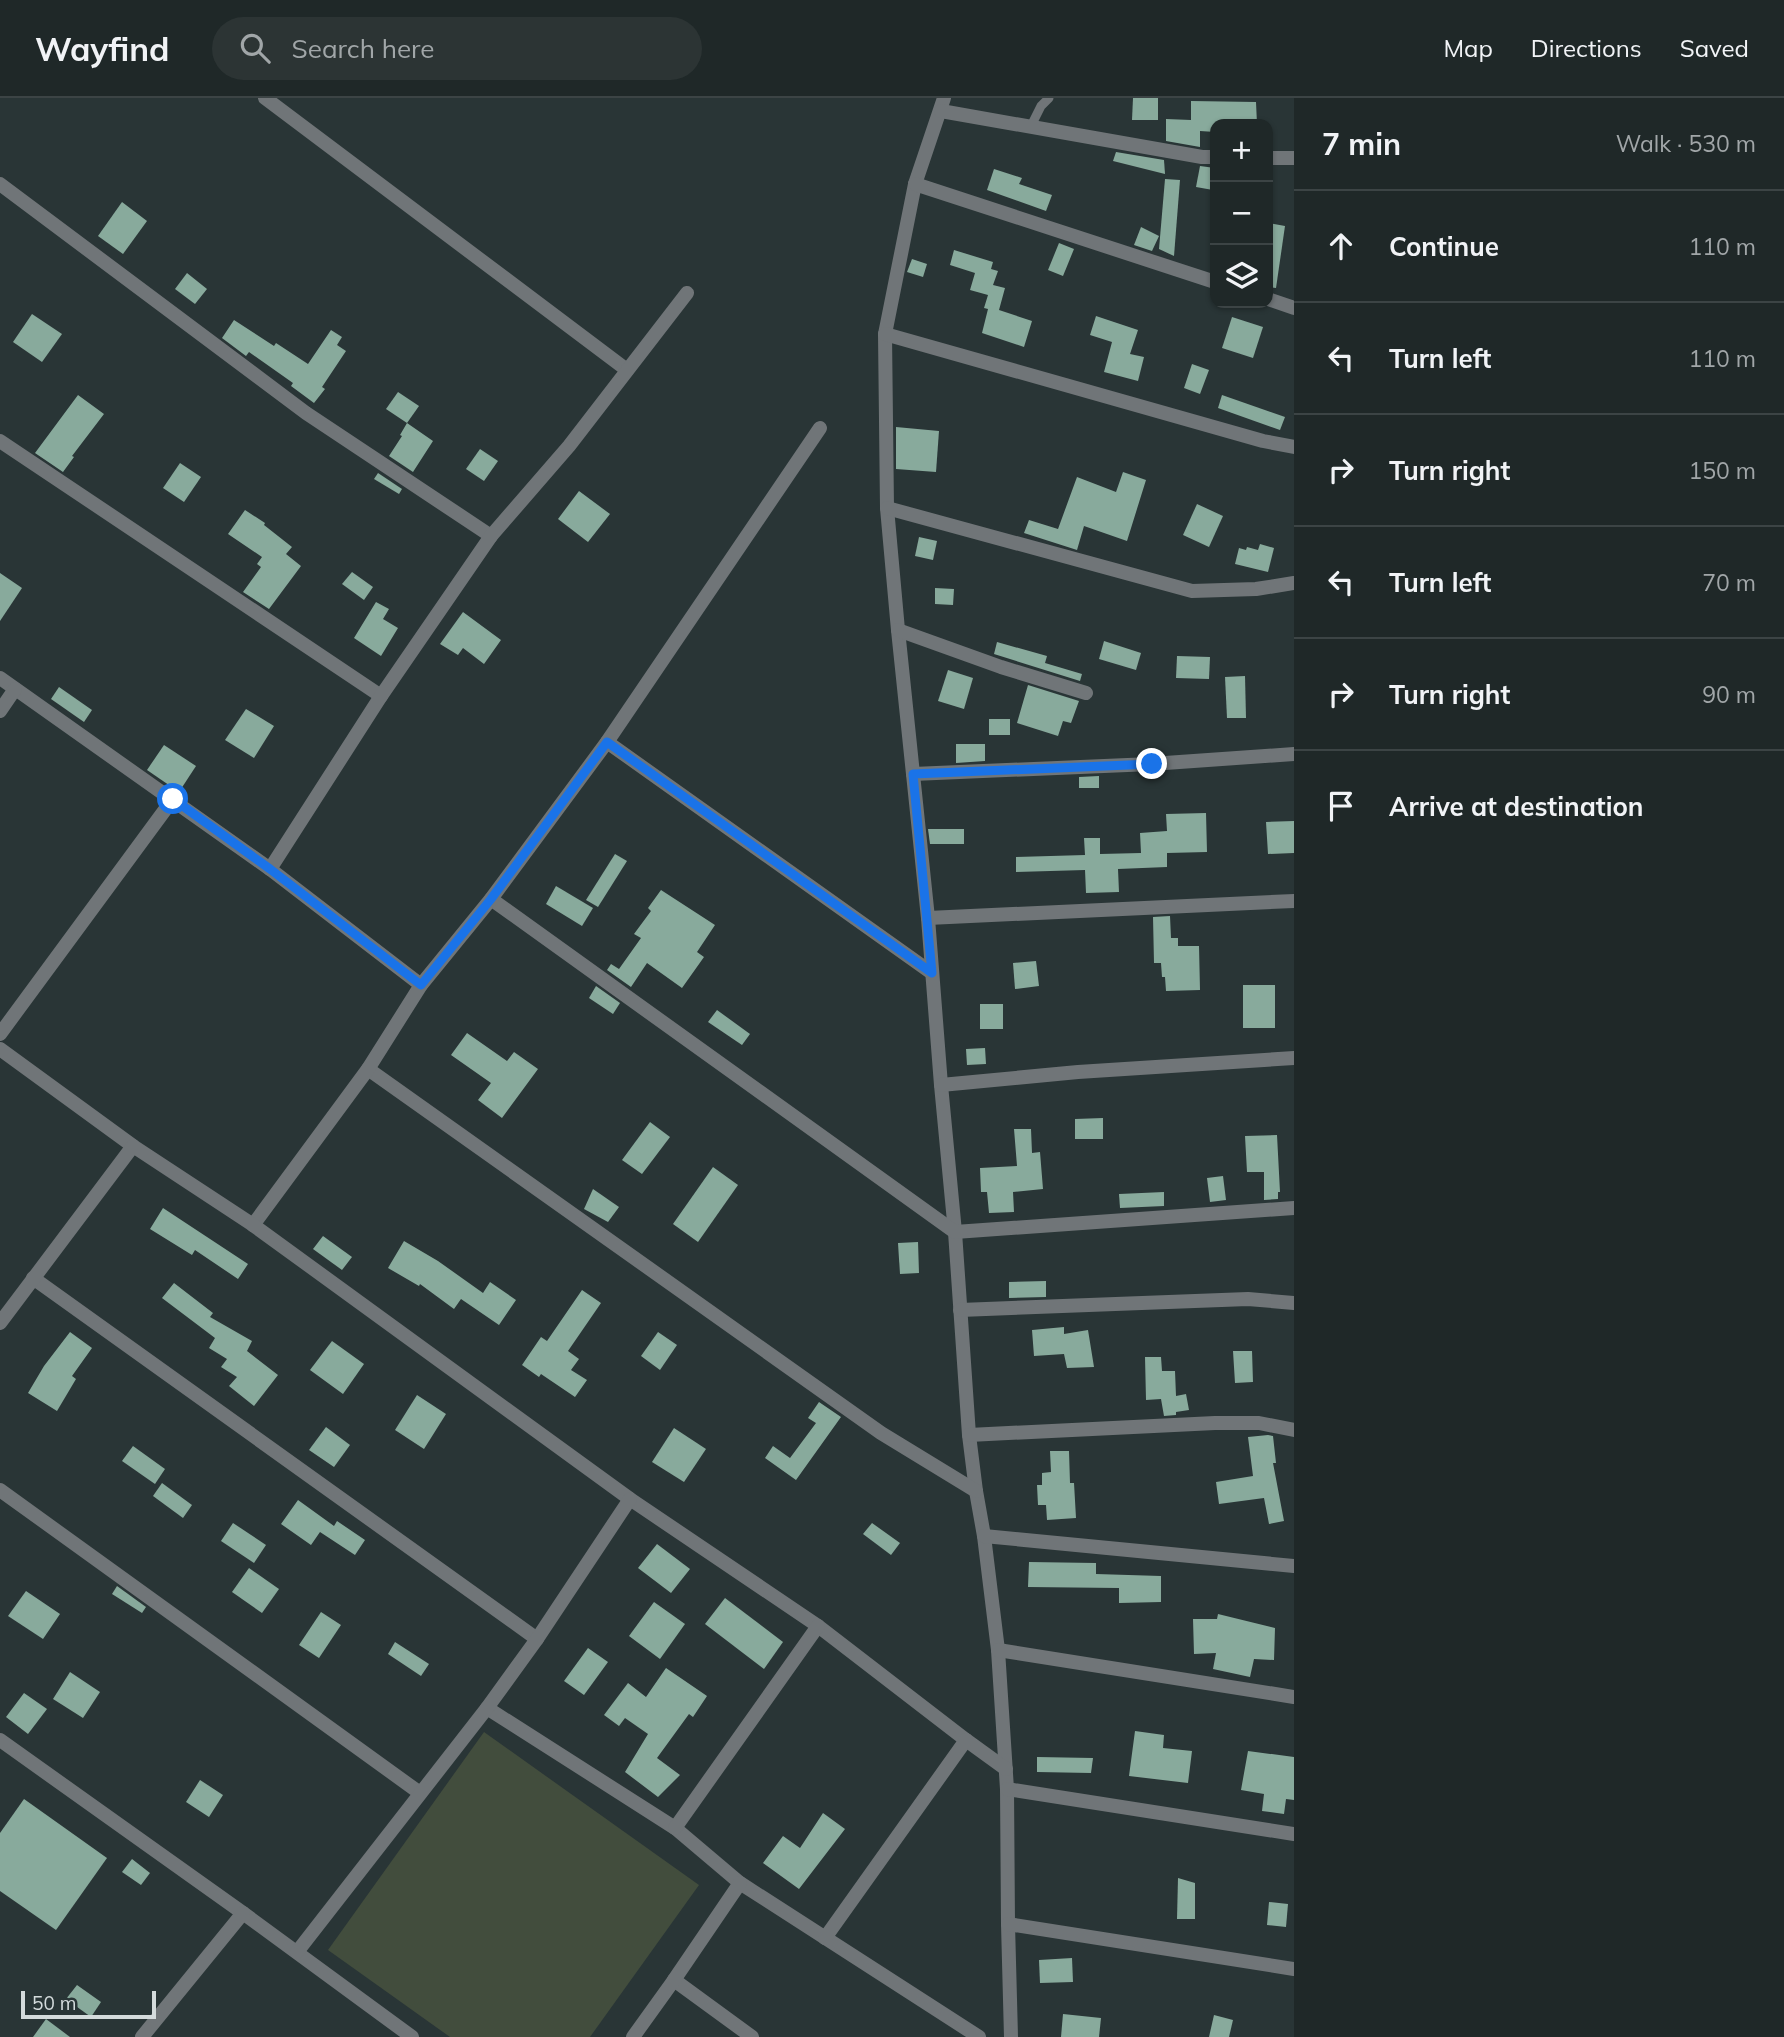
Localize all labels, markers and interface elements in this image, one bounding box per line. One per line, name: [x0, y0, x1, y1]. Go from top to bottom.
search box: [212, 17, 702, 80]
text: Wayfind: [35, 28, 170, 69]
icon: search: [236, 29, 274, 67]
text: Search here: [292, 32, 434, 65]
text: Map: [1443, 33, 1493, 63]
text: Directions: [1531, 33, 1642, 63]
text: Saved: [1680, 33, 1749, 63]
map controls: [1210, 119, 1273, 308]
button: +: [1210, 119, 1273, 182]
text: 7 min: [1322, 125, 1401, 163]
text: Walk · 530 m: [1616, 129, 1756, 158]
button: −: [1210, 182, 1273, 245]
icon: ahead: [1322, 227, 1360, 265]
text: Continue: [1389, 230, 1499, 263]
text: 110 m: [1688, 232, 1756, 261]
button: layers: [1210, 245, 1273, 308]
icon: left: [1322, 339, 1360, 377]
text: Turn left: [1389, 342, 1491, 375]
text: 110 m: [1688, 344, 1756, 373]
icon: right: [1322, 451, 1360, 489]
text: Turn right: [1389, 454, 1510, 487]
text: 150 m: [1688, 456, 1756, 485]
icon: left: [1322, 563, 1360, 601]
text: Turn left: [1389, 566, 1491, 599]
text: 70 m: [1702, 568, 1756, 597]
icon: right: [1322, 675, 1360, 713]
text: Turn right: [1389, 678, 1510, 711]
text: 90 m: [1702, 680, 1756, 709]
route end: [1136, 748, 1167, 779]
route start: [157, 783, 188, 814]
icon: arrive: [1322, 787, 1360, 825]
text: Arrive at destination: [1389, 790, 1644, 823]
scale bar: [21, 1988, 156, 2020]
text: 50 m: [32, 1991, 76, 2015]

